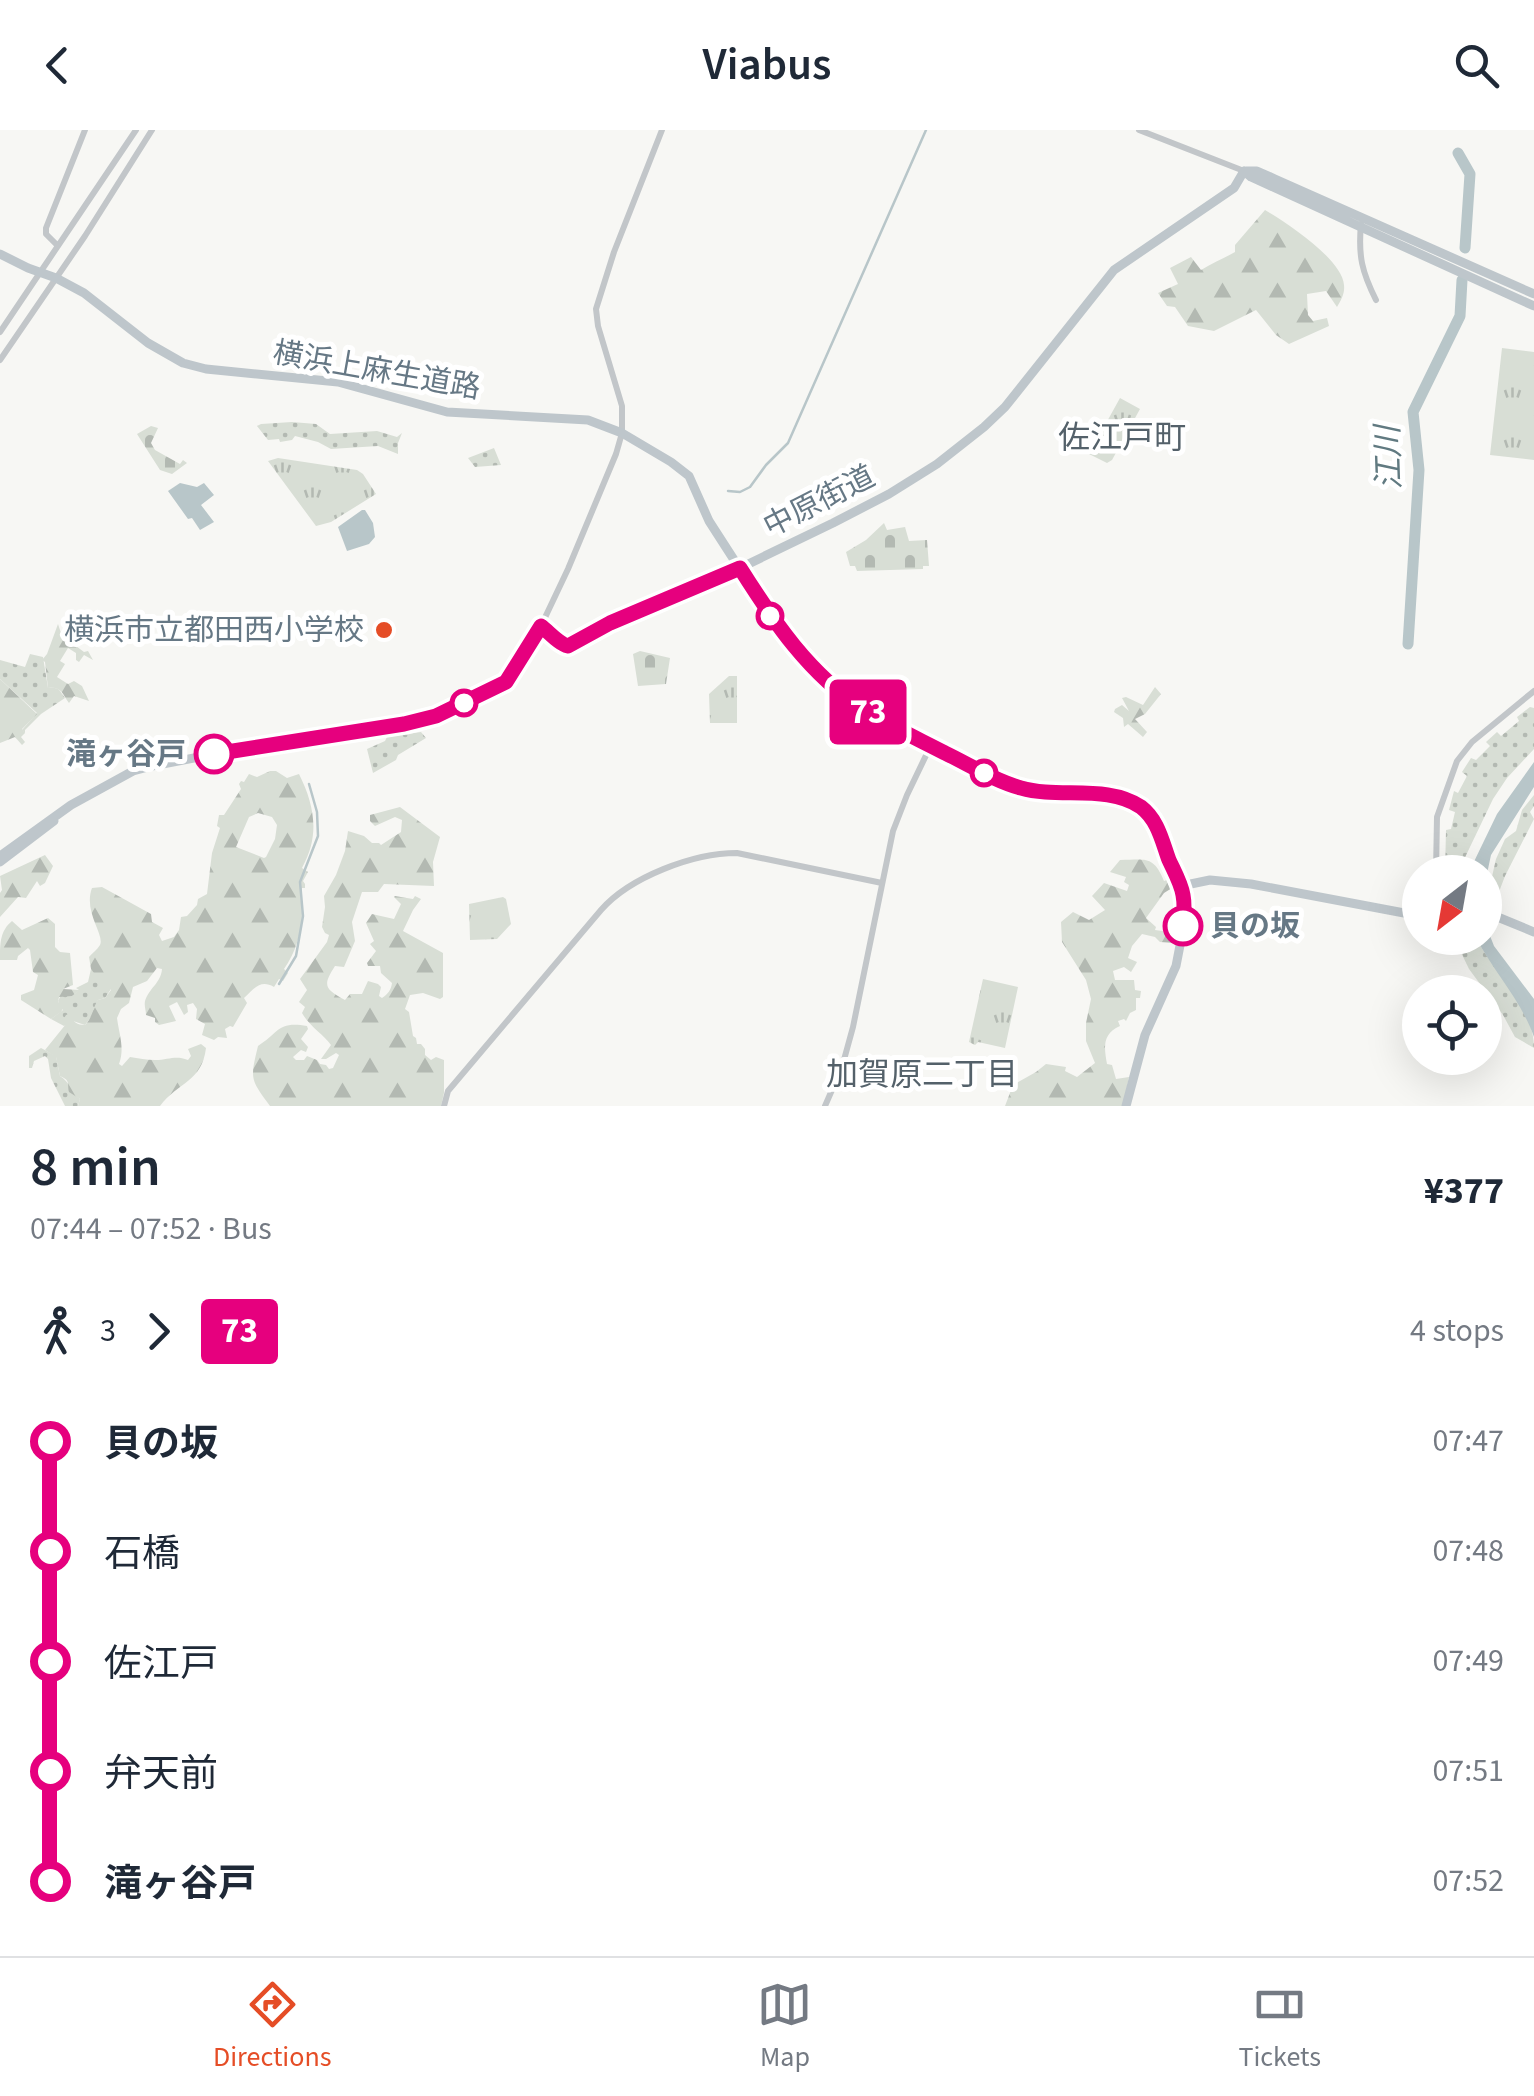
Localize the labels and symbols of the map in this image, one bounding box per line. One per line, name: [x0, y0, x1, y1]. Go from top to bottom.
street label: 横浜上麻生道路: [270, 331, 484, 410]
district label: 佐江戸町: [1058, 415, 1186, 461]
water label: 江川: [1365, 422, 1413, 491]
street label: 中原街道: [756, 455, 882, 548]
unlabelled marker: [757, 603, 783, 629]
place label: 横浜市立都田西小学校: [64, 609, 364, 652]
marker: 横浜市立都田西小学校: [373, 619, 395, 641]
line badge: 73: [823, 680, 913, 744]
unlabelled marker: [451, 690, 477, 716]
place label: 滝ヶ谷戸: [66, 733, 186, 776]
marker: 滝ヶ谷戸: [195, 735, 233, 773]
unlabelled marker: [971, 760, 997, 786]
north arrow: [1402, 855, 1502, 955]
place label: 貝の坂: [1210, 905, 1300, 948]
marker: 貝の坂: [1164, 907, 1202, 945]
district label: 加賀原二丁目: [826, 1052, 1018, 1098]

